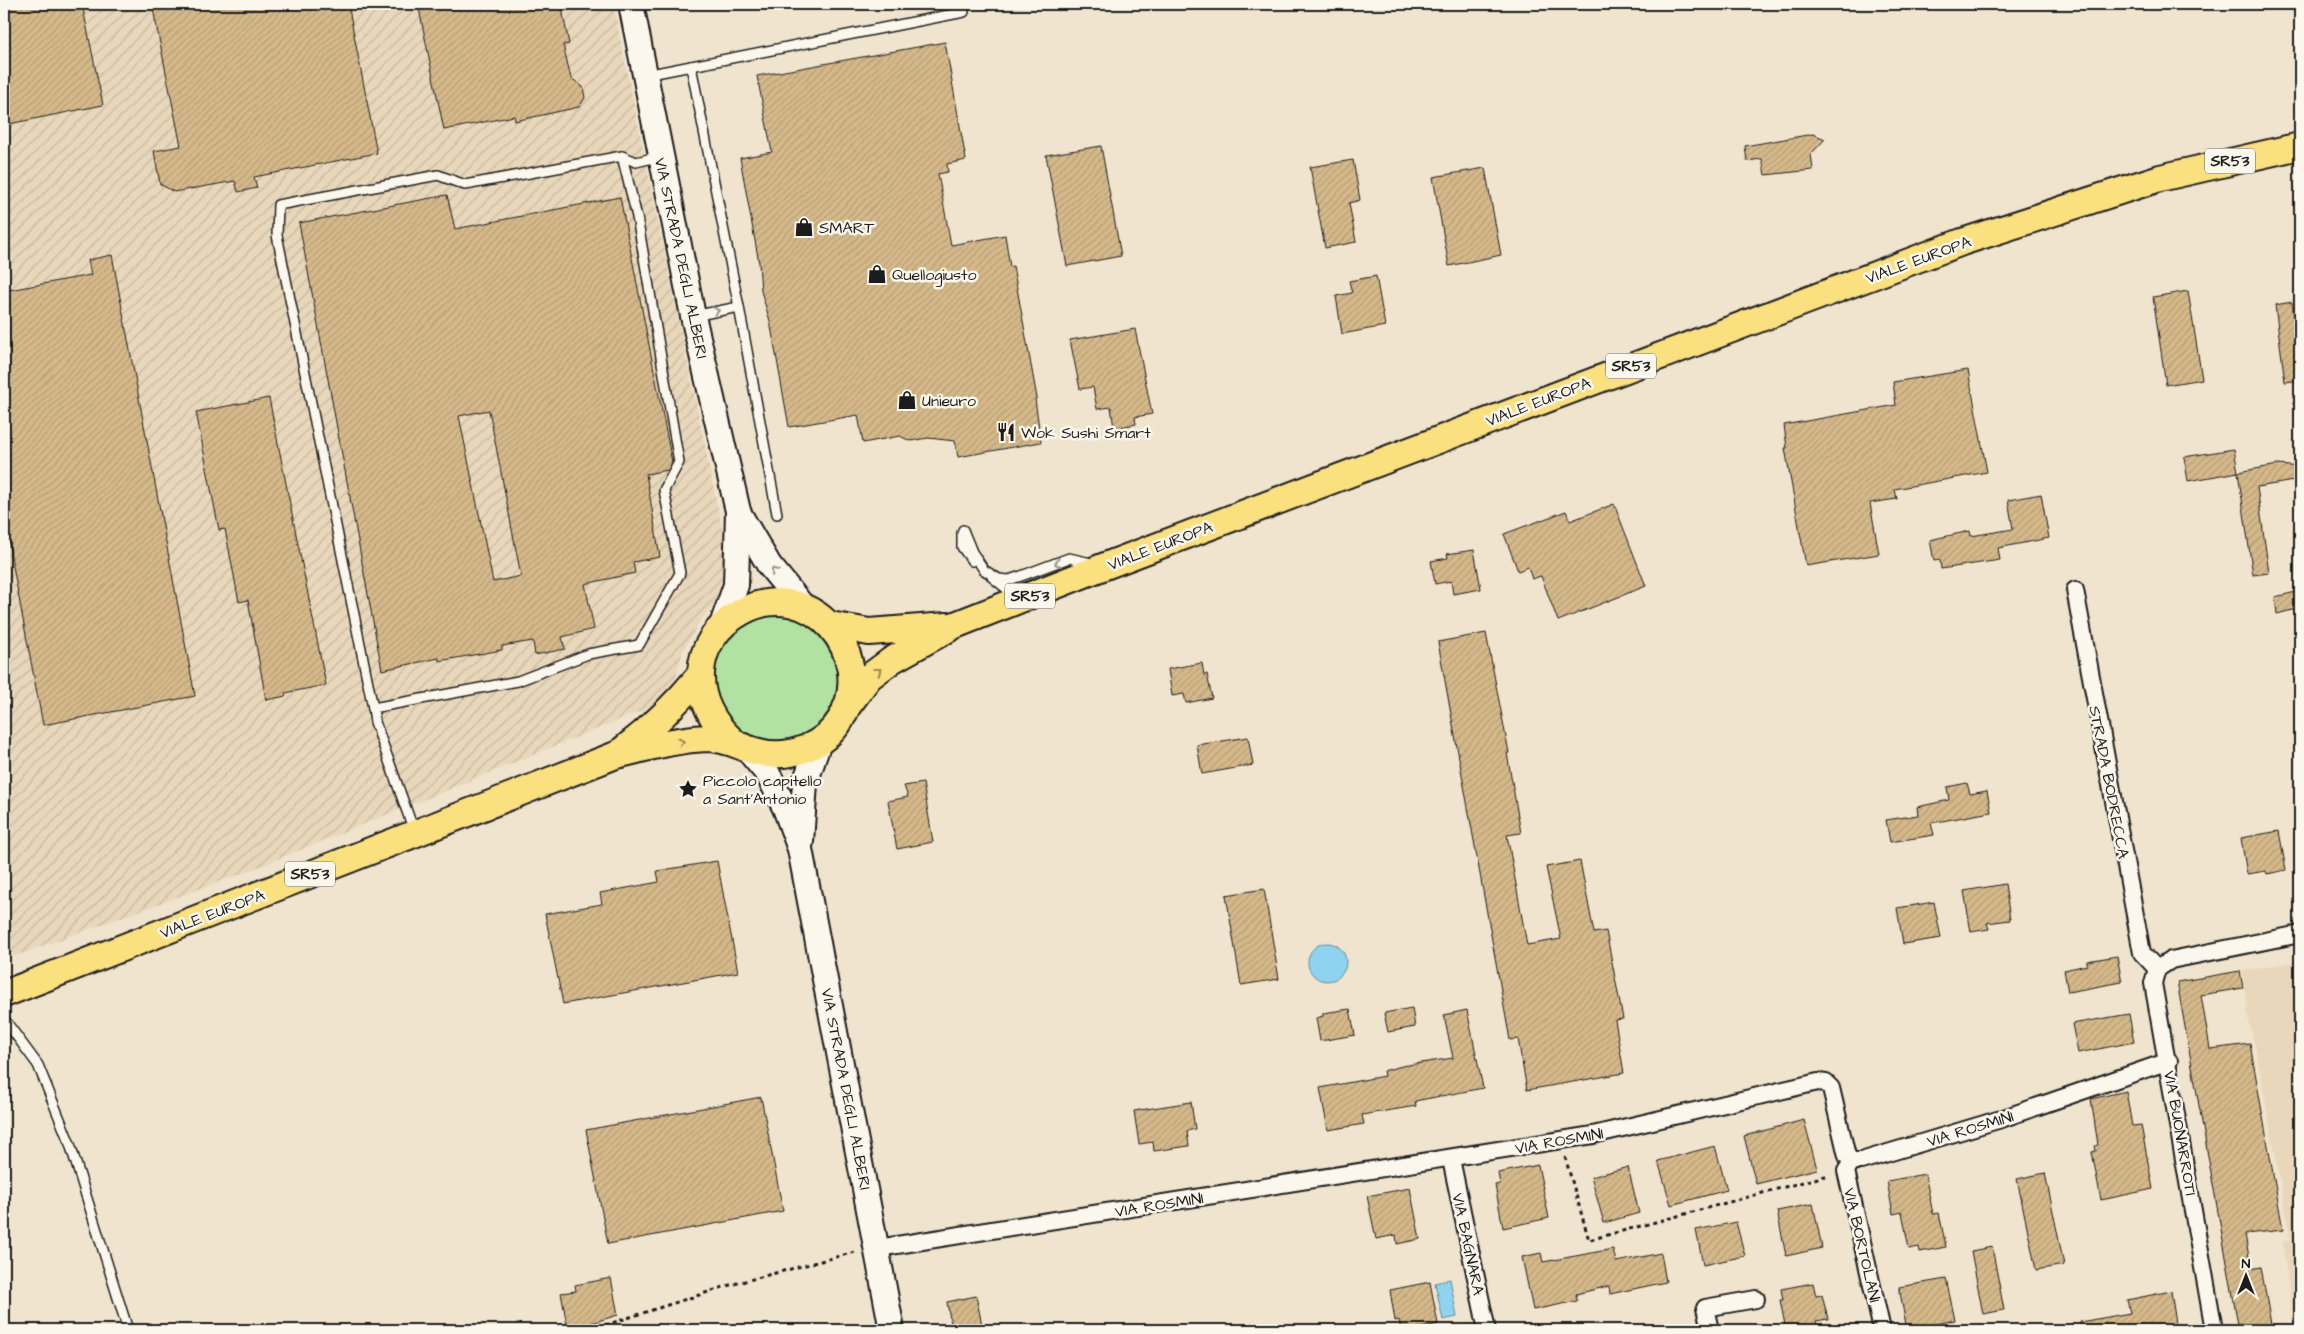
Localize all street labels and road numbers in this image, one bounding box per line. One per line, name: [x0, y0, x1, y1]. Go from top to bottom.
road number: SR53: [2205, 148, 2255, 174]
street label: VIA STRADA DEGLI ALBERI: [649, 156, 713, 361]
street label: VIALE EUROPA: [1863, 231, 1974, 289]
road number: SR53: [1606, 354, 1656, 378]
street label: VIALE EUROPA: [1483, 372, 1594, 432]
street label: VIALE EUROPA: [1105, 516, 1216, 576]
road number: SR53: [1005, 584, 1055, 608]
street label: STRADA BODRECCA: [2083, 704, 2135, 860]
road number: SR53: [285, 862, 335, 886]
street label: VIALE EUROPA: [157, 884, 268, 944]
street label: VIA STRADA DEGLI ALBERI: [816, 987, 876, 1192]
street label: VIA BUONARROTI: [2158, 1069, 2202, 1197]
street label: VIA ROSMINI: [1924, 1105, 2016, 1153]
street label: VIA ROSMINI: [1513, 1122, 1605, 1160]
street label: VIA BORTOLANI: [1838, 1186, 1886, 1305]
street label: VIA ROSMINI: [1113, 1187, 1205, 1223]
street label: VIA BAGNARA: [1446, 1191, 1490, 1297]

